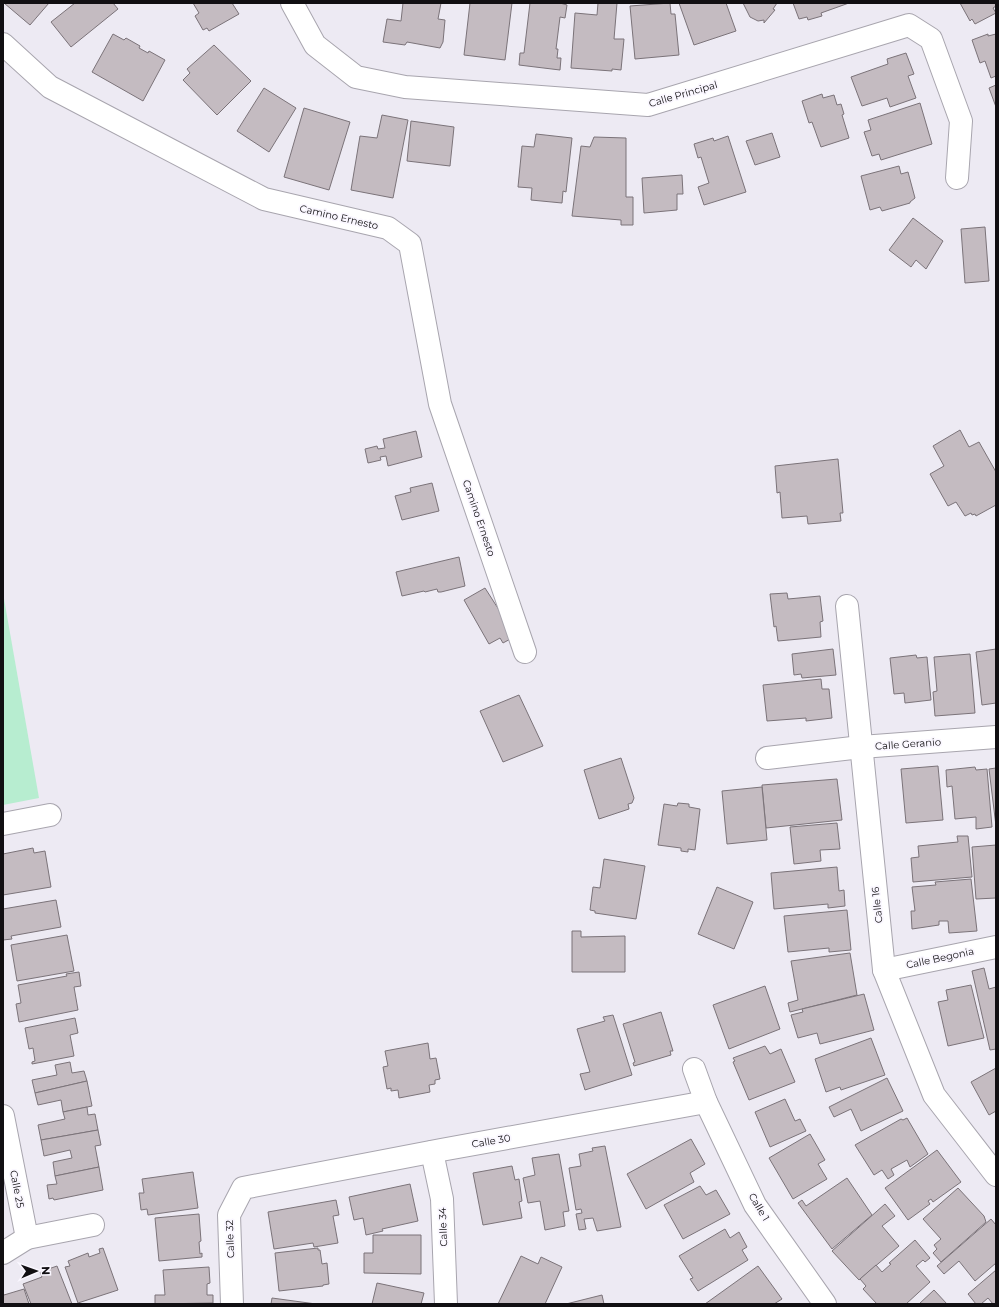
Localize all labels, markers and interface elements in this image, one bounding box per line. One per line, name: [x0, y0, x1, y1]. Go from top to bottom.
street label: Calle Principal: [647, 78, 719, 110]
street label: Camino Ernesto: [298, 202, 380, 232]
street label: Camino Ernesto: [460, 478, 498, 558]
street label: Calle Geranio: [875, 735, 941, 753]
street label: Calle 16: [869, 886, 885, 924]
street label: Calle Begonia: [905, 944, 975, 972]
street label: Calle 30: [471, 1131, 512, 1151]
street label: Calle 25: [7, 1169, 27, 1209]
street label: Calle 1: [746, 1191, 772, 1223]
street label: Calle 34: [436, 1207, 450, 1247]
street label: Calle 32: [223, 1219, 237, 1258]
north arrow: [16, 1251, 56, 1291]
text: N: [39, 1266, 53, 1275]

